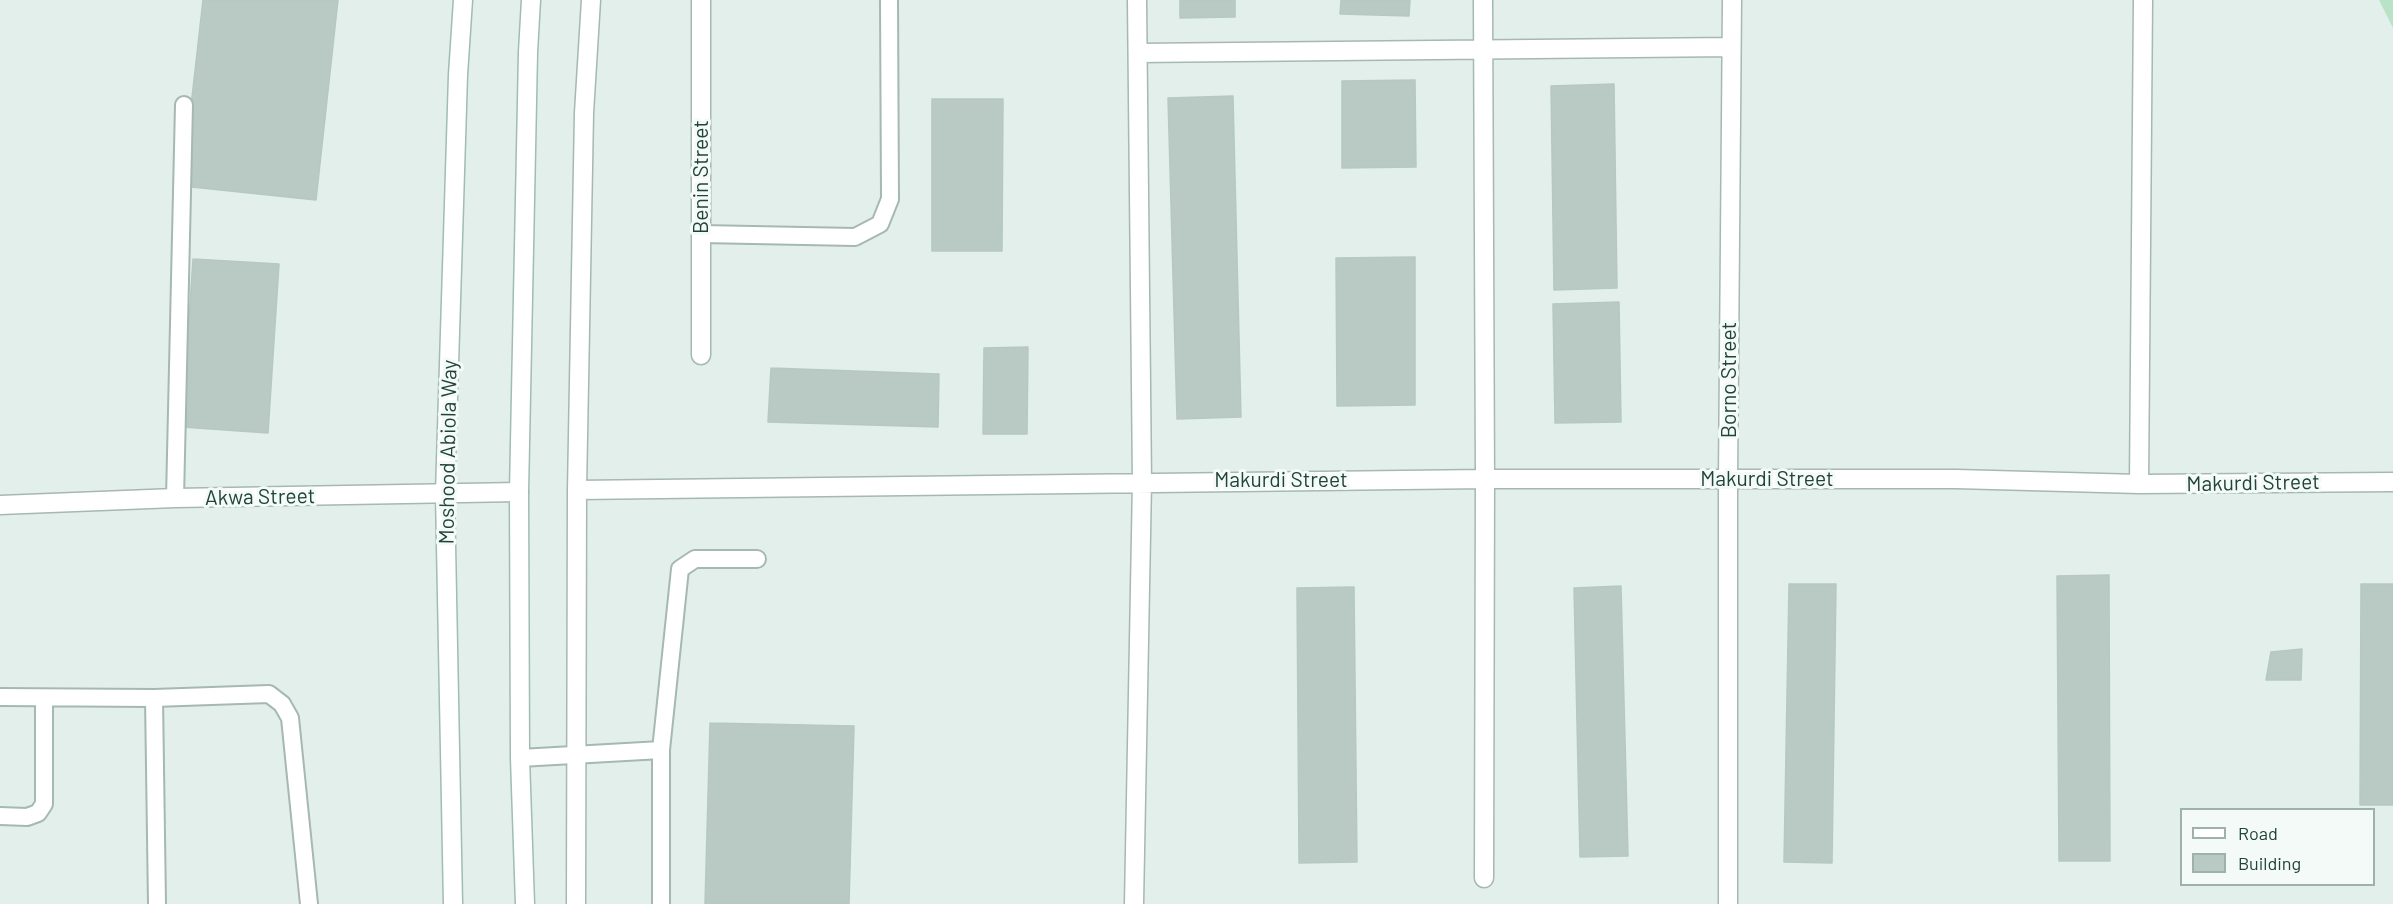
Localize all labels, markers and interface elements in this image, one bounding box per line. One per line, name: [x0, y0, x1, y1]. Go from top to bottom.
street label: Benin Street: [688, 120, 714, 234]
street label: Borno Street: [1716, 322, 1742, 438]
street label: Moshood Abiola Way: [434, 359, 462, 545]
street label: Makurdi Street: [1700, 466, 1834, 492]
street label: Makurdi Street: [1214, 467, 1348, 493]
street label: Makurdi Street: [2186, 469, 2320, 497]
street label: Akwa Street: [205, 483, 315, 511]
legend: [2180, 808, 2375, 886]
text: Road: [2238, 822, 2278, 844]
text: Building: [2238, 852, 2301, 874]

